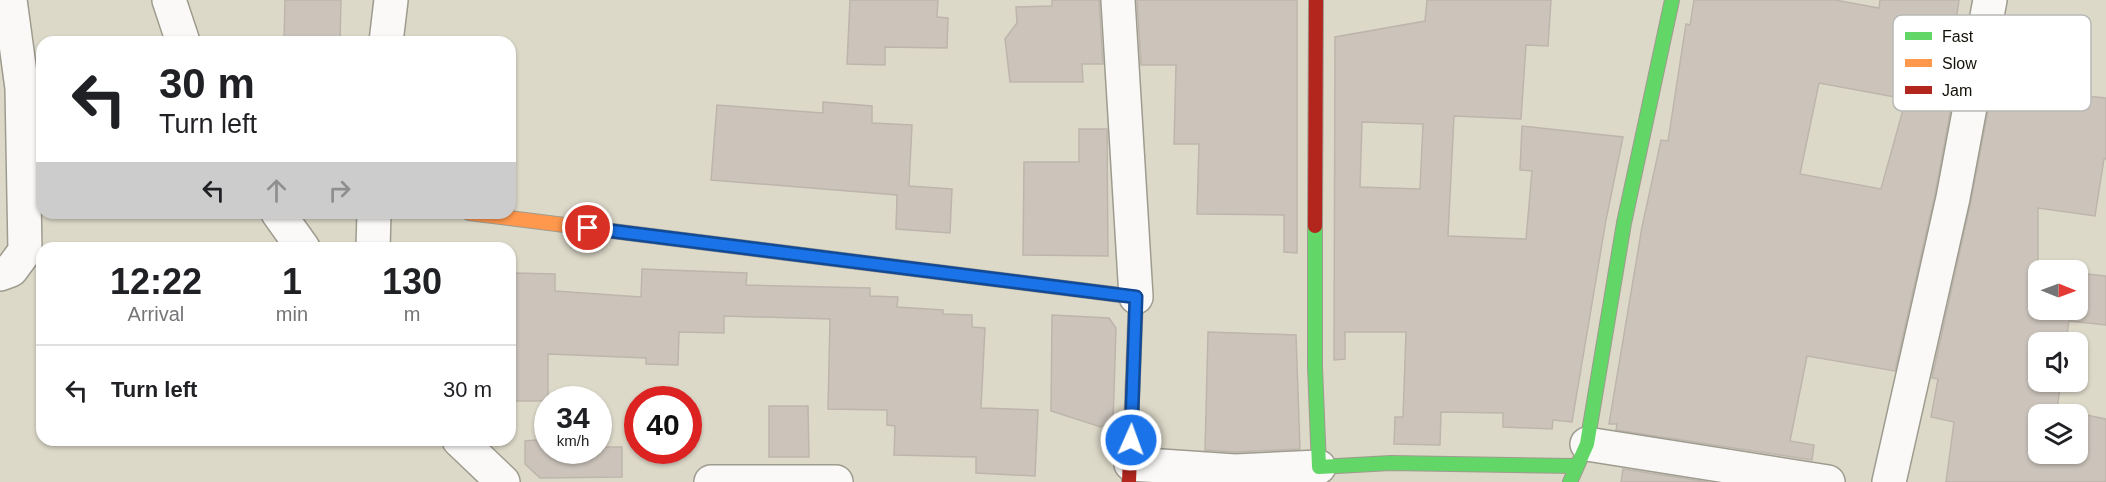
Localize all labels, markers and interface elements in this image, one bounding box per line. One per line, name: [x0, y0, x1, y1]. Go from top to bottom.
legend: [1893, 15, 2091, 111]
text: Fast: [1942, 28, 1974, 45]
text: Slow: [1942, 55, 1977, 72]
icon: left: [60, 60, 138, 138]
text: 30 m: [159, 60, 255, 107]
text: Jam: [1942, 82, 1972, 99]
text: Turn left: [159, 109, 257, 139]
icon: left: [197, 174, 230, 207]
icon: ahead: [260, 174, 293, 207]
icon: right: [323, 174, 356, 207]
pin: [562, 202, 613, 253]
icon: arrive: [571, 211, 604, 244]
north arrow: [2028, 260, 2088, 320]
map controls: [2028, 260, 2088, 464]
text: 12:22: [110, 261, 202, 302]
text: 1: [282, 261, 302, 302]
text: 130: [382, 261, 442, 302]
text: Arrival: [128, 303, 184, 325]
text: min: [276, 303, 308, 325]
text: m: [404, 303, 420, 325]
button: sound: [2028, 332, 2088, 392]
icon: left: [60, 374, 93, 407]
text: Turn left: [111, 377, 197, 402]
text: 30 m: [443, 377, 492, 402]
speed limit sign: 40: [624, 386, 702, 464]
text: 34: [556, 401, 590, 434]
button: layers: [2028, 404, 2088, 464]
position arrow: [1099, 408, 1163, 472]
text: km/h: [557, 432, 589, 449]

